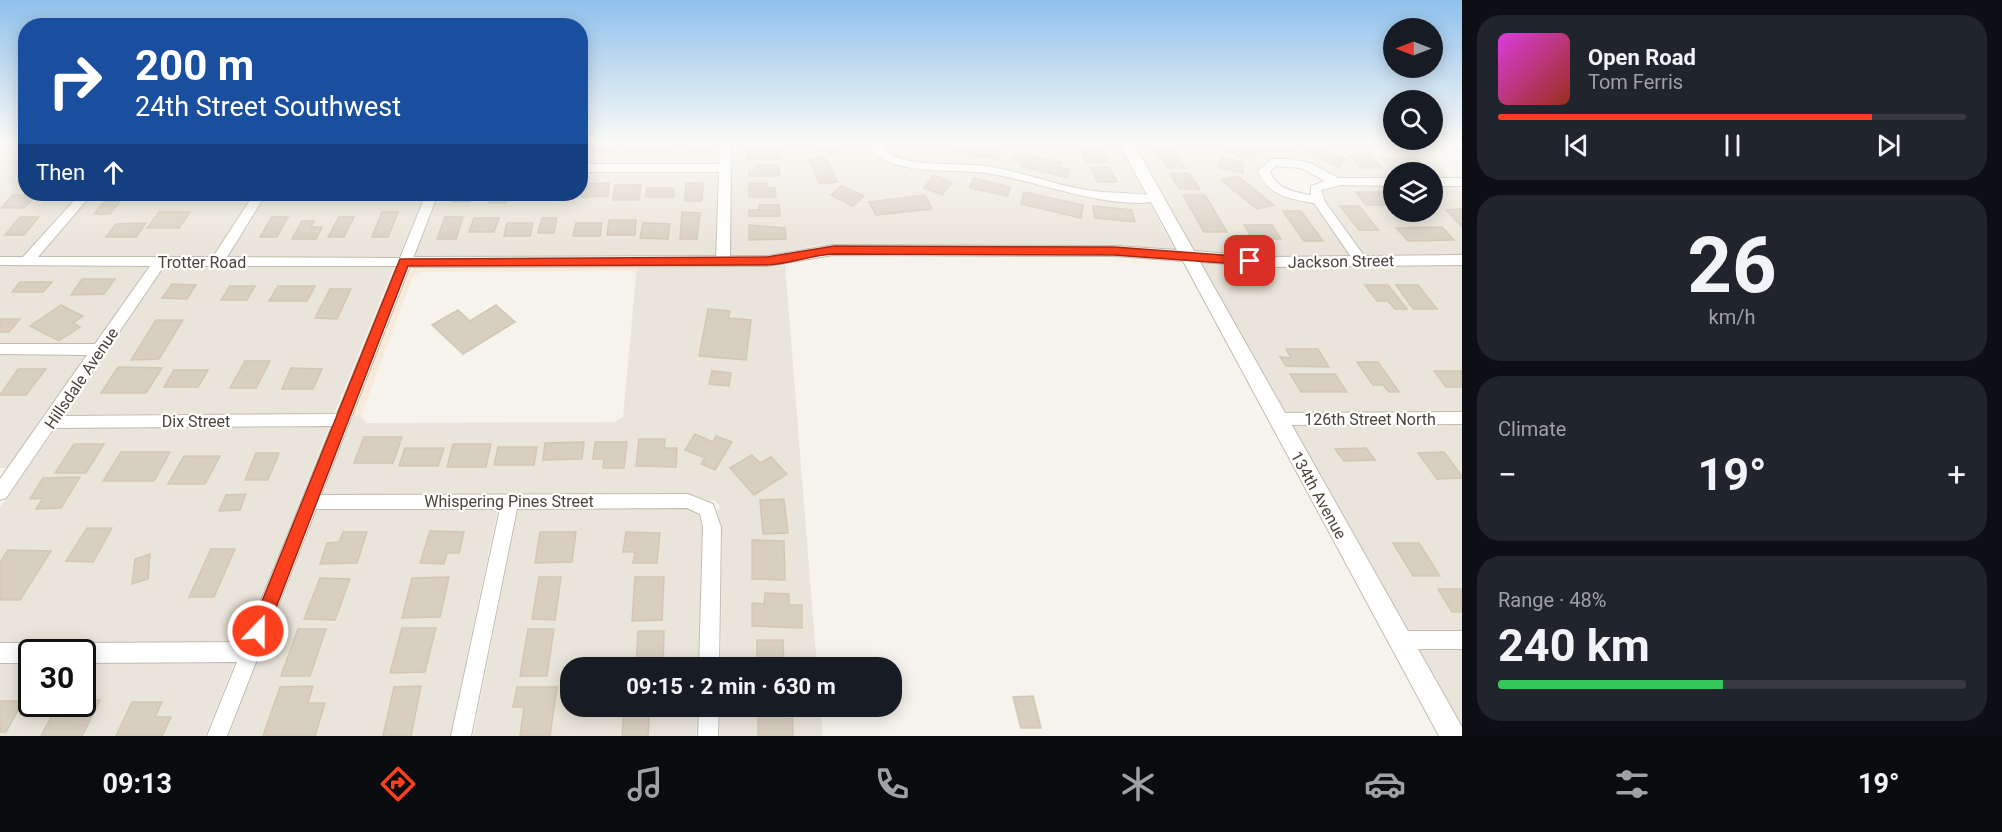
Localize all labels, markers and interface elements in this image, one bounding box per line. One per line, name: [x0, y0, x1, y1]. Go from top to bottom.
north arrow: [1383, 18, 1443, 78]
map controls: [1383, 18, 1443, 222]
text: 200 m: [135, 41, 254, 90]
icon: right: [36, 42, 114, 120]
text: Open Road: [1588, 45, 1696, 70]
text: Tom Ferris: [1588, 70, 1683, 94]
button: search: [1383, 90, 1443, 150]
text: 24th Street Southwest: [135, 91, 401, 123]
icon: previous: [1560, 129, 1593, 162]
icon: pause: [1716, 129, 1749, 162]
icon: next: [1872, 129, 1905, 162]
icon: ahead: [97, 156, 130, 189]
text: Then: [36, 160, 85, 185]
button: layers: [1383, 162, 1443, 222]
text: 26: [1687, 220, 1777, 311]
pin: [1224, 235, 1275, 286]
icon: arrive: [1233, 244, 1266, 277]
street label: Jackson Street: [1288, 251, 1394, 272]
street label: Trotter Road: [158, 253, 246, 272]
text: km/h: [1709, 305, 1755, 329]
street label: Hillsdale Avenue: [41, 324, 122, 432]
street label: 126th Street North: [1304, 410, 1436, 429]
street label: Dix Street: [162, 412, 230, 431]
text: Climate: [1498, 417, 1566, 441]
street label: 134th Avenue: [1287, 448, 1350, 542]
text: 19°: [1697, 448, 1767, 501]
text: −: [1498, 455, 1517, 494]
text: +: [1947, 455, 1966, 494]
street label: Whispering Pines Street: [424, 492, 594, 511]
text: Range · 48%: [1498, 588, 1606, 612]
position arrow: [226, 599, 290, 663]
text: 240 km: [1498, 619, 1650, 672]
speed limit sign: 30: [18, 639, 96, 717]
text: 09:15 · 2 min · 630 m: [626, 674, 836, 699]
icon: directions: [377, 763, 419, 805]
icon: music: [624, 763, 666, 805]
icon: phone: [871, 763, 913, 805]
icon: climate: [1117, 763, 1159, 805]
icon: car: [1364, 763, 1406, 805]
icon: filters: [1611, 763, 1653, 805]
text: 09:13: [102, 768, 172, 800]
text: 19°: [1858, 768, 1900, 800]

